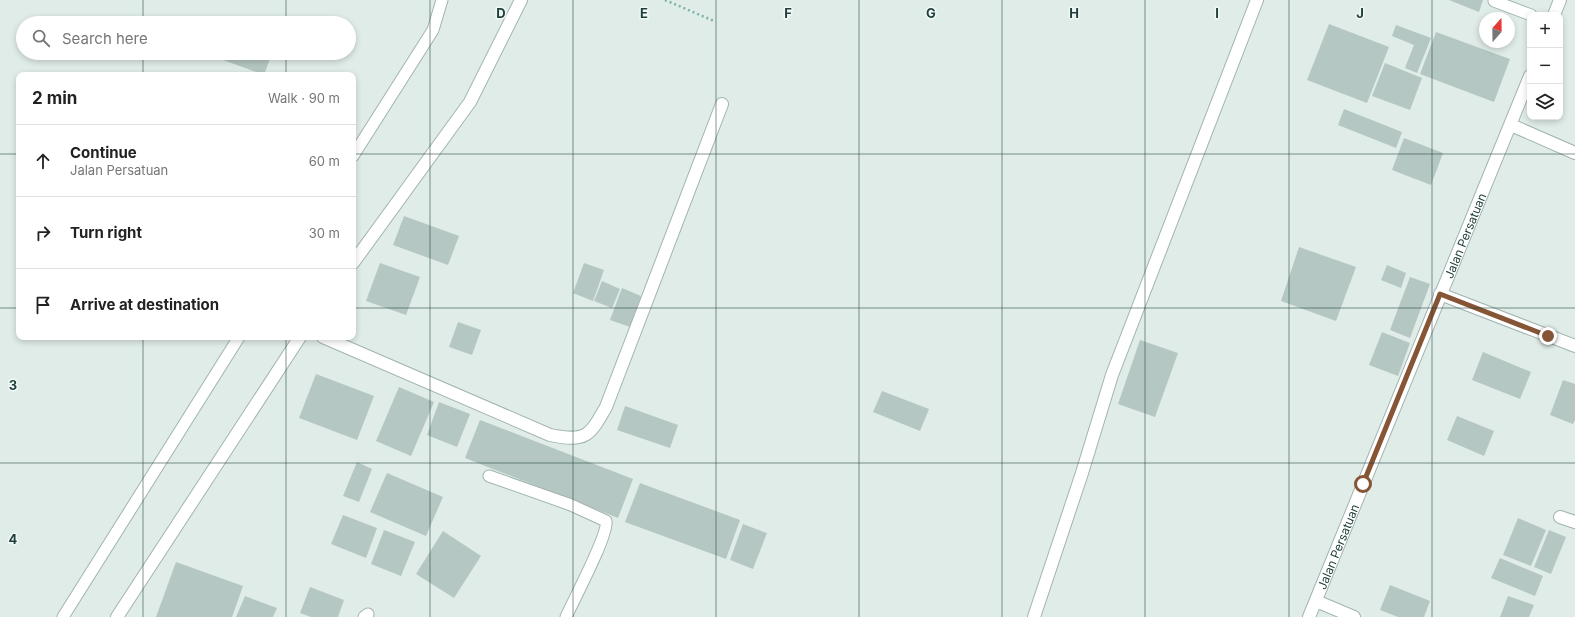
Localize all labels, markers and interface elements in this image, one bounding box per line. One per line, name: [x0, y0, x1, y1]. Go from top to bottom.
text: D: [496, 5, 506, 21]
text: E: [640, 5, 648, 21]
text: F: [784, 5, 792, 21]
text: G: [926, 5, 936, 21]
text: H: [1069, 5, 1079, 21]
text: I: [1215, 5, 1219, 21]
text: J: [1356, 5, 1364, 21]
north arrow: [1479, 12, 1515, 48]
map controls: [1527, 12, 1563, 120]
button: +: [1527, 12, 1563, 48]
search box: [16, 16, 356, 60]
icon: search: [30, 27, 52, 49]
text: Search here: [62, 29, 148, 48]
button: −: [1527, 48, 1563, 84]
button: layers: [1527, 84, 1563, 120]
text: 2 min: [32, 88, 77, 108]
text: Walk · 90 m: [268, 90, 340, 106]
text: Continue: [70, 143, 137, 162]
icon: ahead: [32, 150, 54, 172]
text: 60 m: [309, 153, 340, 169]
text: Jalan Persatuan: [70, 162, 168, 178]
street label: Jalan Persatuan: [1441, 191, 1489, 280]
icon: right: [32, 222, 54, 244]
text: Turn right: [70, 223, 142, 242]
text: 30 m: [309, 225, 340, 241]
icon: arrive: [32, 294, 54, 316]
text: Arrive at destination: [70, 295, 219, 314]
route end: [1539, 327, 1557, 345]
text: 3: [9, 377, 17, 393]
route start: [1354, 475, 1372, 493]
street label: Jalan Persatuan: [1314, 502, 1362, 592]
text: 4: [9, 531, 18, 547]

